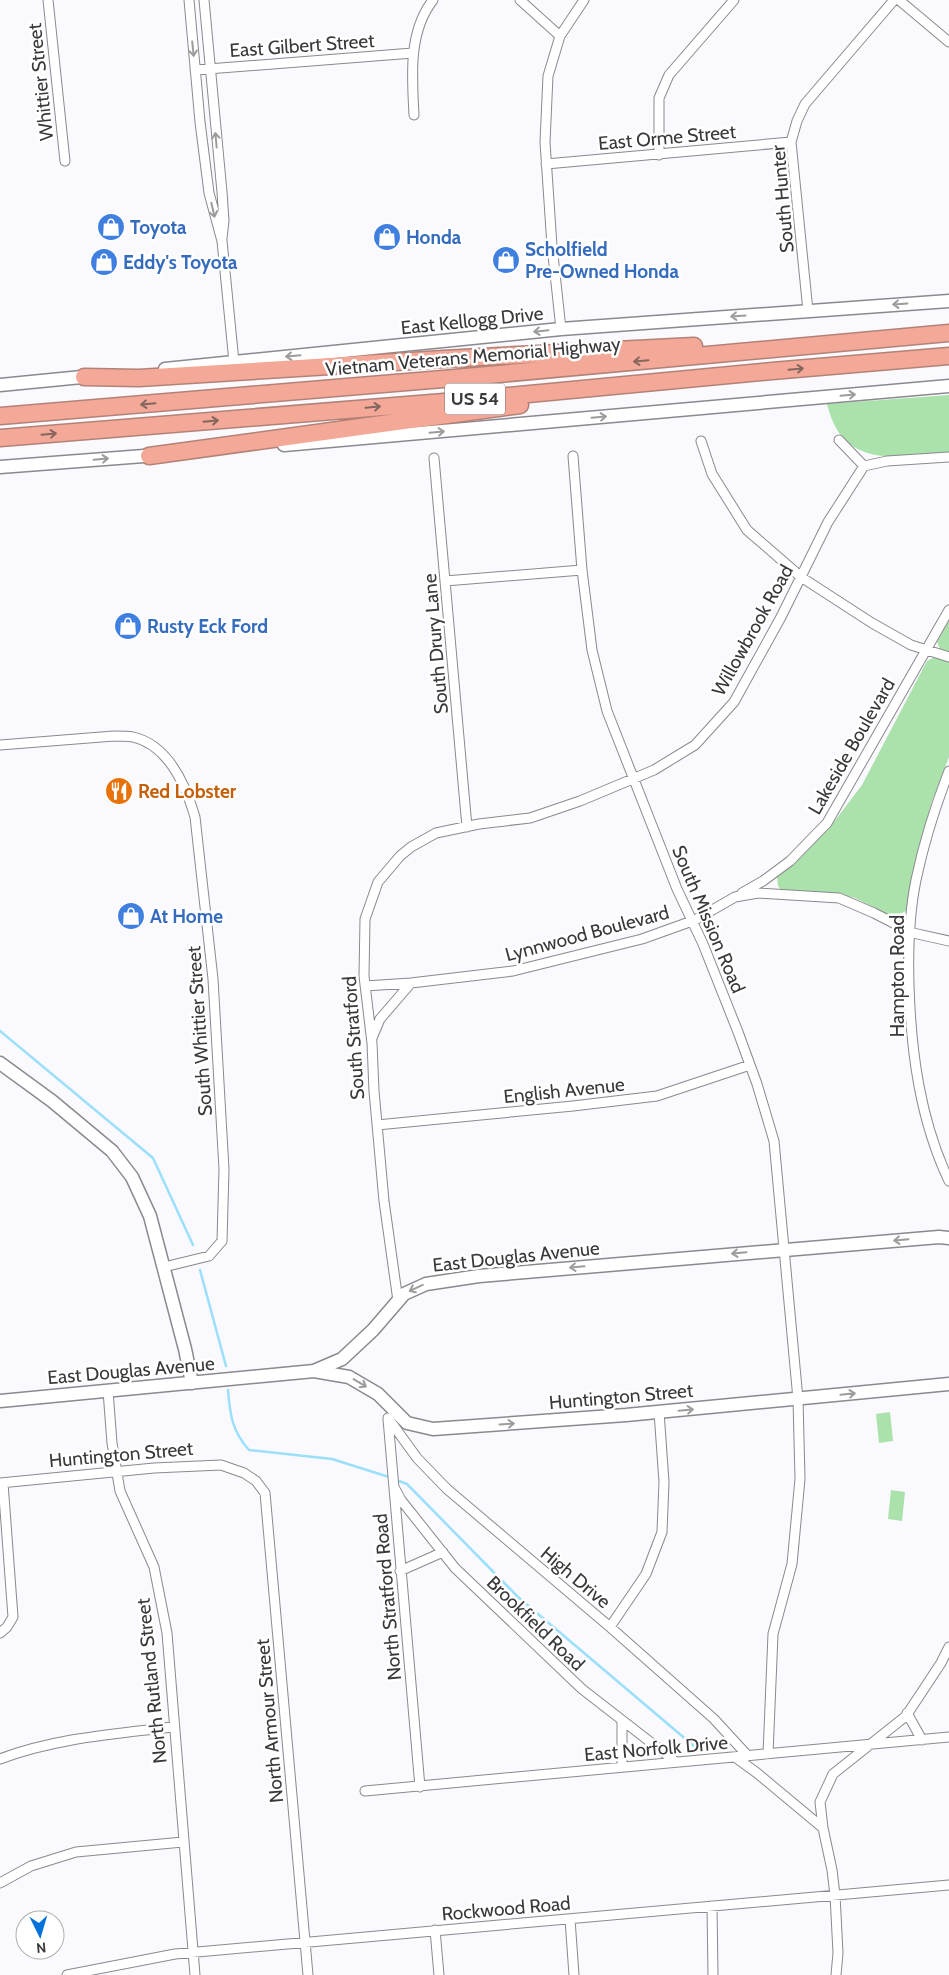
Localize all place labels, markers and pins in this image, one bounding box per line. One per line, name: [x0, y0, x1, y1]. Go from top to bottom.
shop icon: Toyota: [96, 212, 126, 242]
place label: Toyota: [130, 216, 187, 239]
shop icon: Honda: [372, 222, 402, 252]
place label: Honda: [406, 226, 462, 249]
place label: Scholfield Pre-Owned Honda: [525, 238, 679, 283]
shop icon: Scholfield Pre-Owned Honda: [491, 245, 521, 275]
shop icon: Eddy's Toyota: [89, 247, 119, 277]
place label: Eddy's Toyota: [123, 251, 238, 274]
shop icon: Rusty Eck Ford: [113, 611, 143, 641]
place label: Rusty Eck Ford: [147, 615, 268, 638]
restaurant icon: Red Lobster: [104, 776, 134, 806]
place label: Red Lobster: [138, 780, 237, 803]
shop icon: At Home: [116, 901, 146, 931]
place label: At Home: [150, 905, 223, 928]

